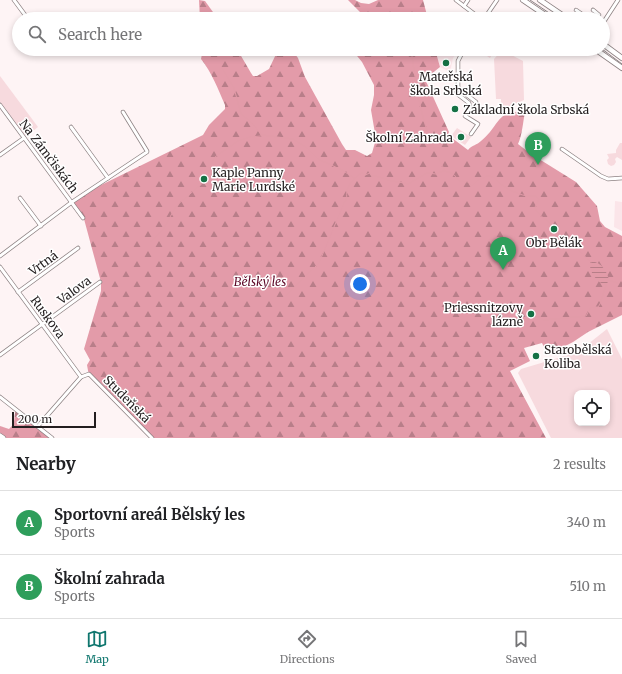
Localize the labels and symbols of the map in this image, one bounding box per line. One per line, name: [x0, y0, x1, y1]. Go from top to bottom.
marker: Mateřská škola Srbská: [441, 58, 451, 68]
place label: Mateřská škola Srbská: [410, 69, 483, 98]
place label: Základní škola Srbská: [463, 102, 590, 117]
marker: Základní škola Srbská: [450, 104, 460, 114]
street label: Na Zámčiskách: [16, 116, 82, 196]
place label: Školní Zahrada: [365, 129, 454, 145]
marker: Školní Zahrada: [456, 132, 466, 142]
pin: B: [525, 132, 551, 165]
place label: Kaple Panny Marie Lurdské: [212, 165, 295, 194]
marker: Kaple Panny Marie Lurdské: [199, 174, 209, 184]
marker: Obr Bělák: [549, 224, 559, 234]
place label: Obr Bělák: [526, 235, 583, 250]
pin: A: [490, 237, 516, 270]
street label: Vrtná: [25, 247, 61, 279]
street label: Valova: [54, 273, 94, 308]
park label: Bělský les: [234, 274, 286, 289]
your location: [350, 274, 370, 294]
street label: Ruskova: [28, 293, 69, 342]
place label: Priessnitzovy lázně: [444, 300, 523, 329]
marker: Priessnitzovy lázně: [526, 309, 536, 319]
place label: Starobělská Koliba: [544, 342, 612, 371]
marker: Starobělská Koliba: [531, 351, 541, 361]
street label: Studeňská: [100, 372, 154, 426]
scale bar: [12, 410, 96, 429]

